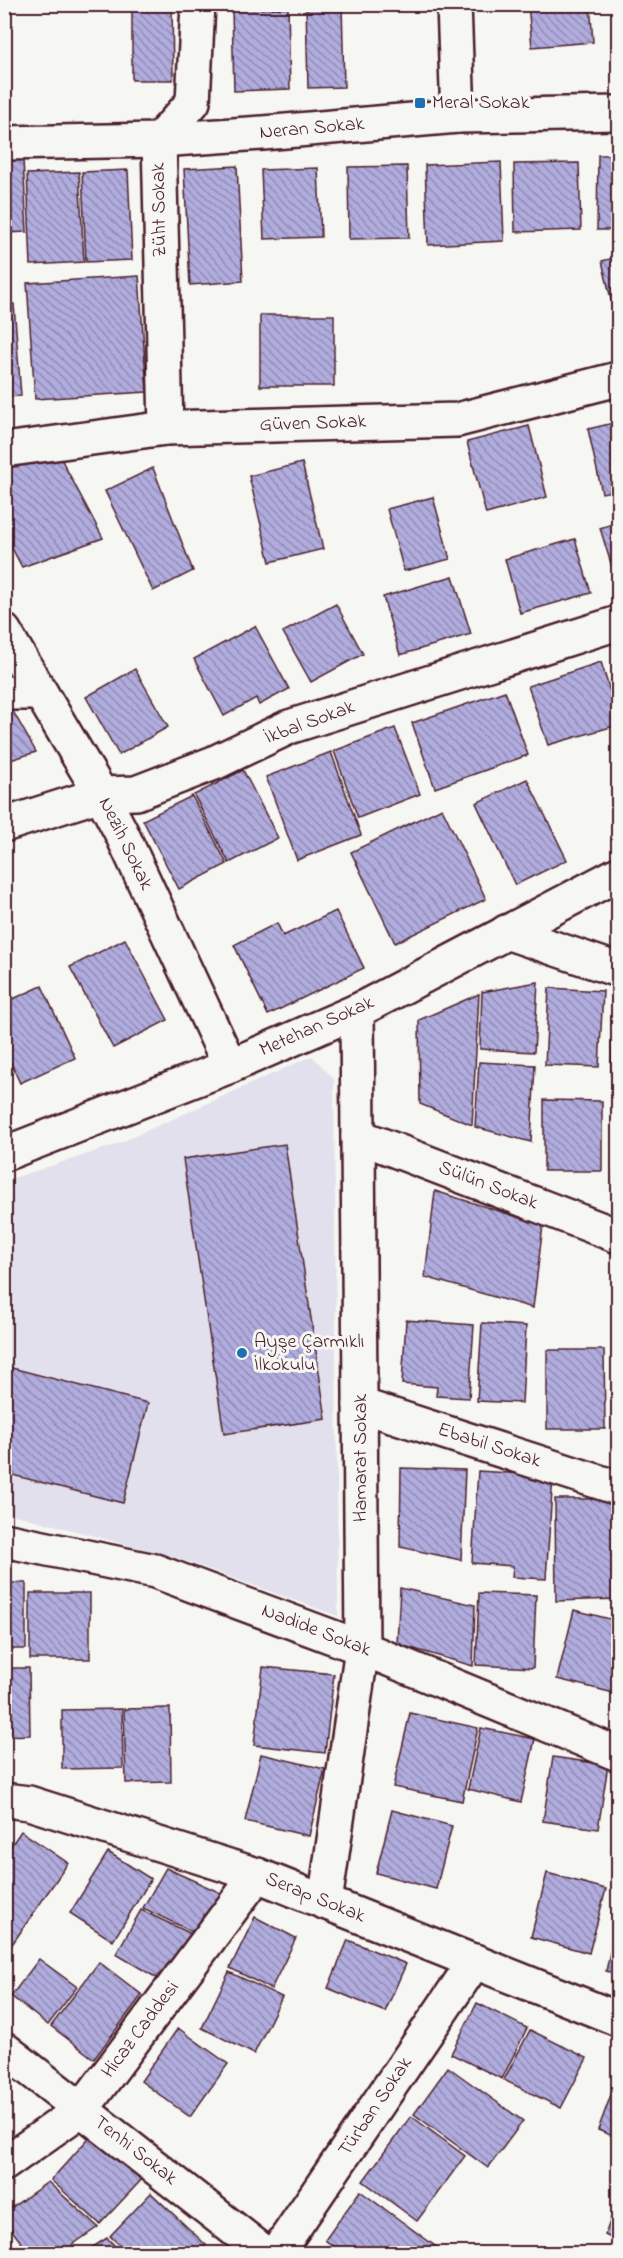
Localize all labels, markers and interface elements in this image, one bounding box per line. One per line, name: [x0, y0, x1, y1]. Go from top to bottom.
place label: Meral Sokak: [432, 89, 530, 118]
marker: Meral Sokak: [413, 96, 427, 110]
street label: Neran Sokak: [258, 110, 366, 148]
street label: Züht Sokak: [145, 162, 175, 258]
street label: Güven Sokak: [259, 408, 367, 440]
street label: İkbal Sokak: [261, 693, 359, 753]
street label: Nezih Sokak: [90, 793, 160, 895]
street label: Metehan Sokak: [255, 989, 379, 1065]
street label: Sülün Sokak: [434, 1154, 542, 1218]
place label: Ayşe Çarmıklı İlkokulu: [254, 1328, 364, 1380]
marker: Ayşe Çarmıklı İlkokulu: [235, 1346, 249, 1360]
street label: Hamarat Sokak: [347, 1394, 376, 1522]
street label: Ebabil Sokak: [434, 1416, 545, 1476]
street label: Nadide Sokak: [257, 1597, 375, 1665]
street label: Serap Sokak: [261, 1865, 370, 1931]
street label: Hicaz Caddesi: [95, 1975, 187, 2085]
street label: Türban Sokak: [332, 2051, 420, 2163]
street label: Tenhi Sokak: [87, 2109, 183, 2193]

